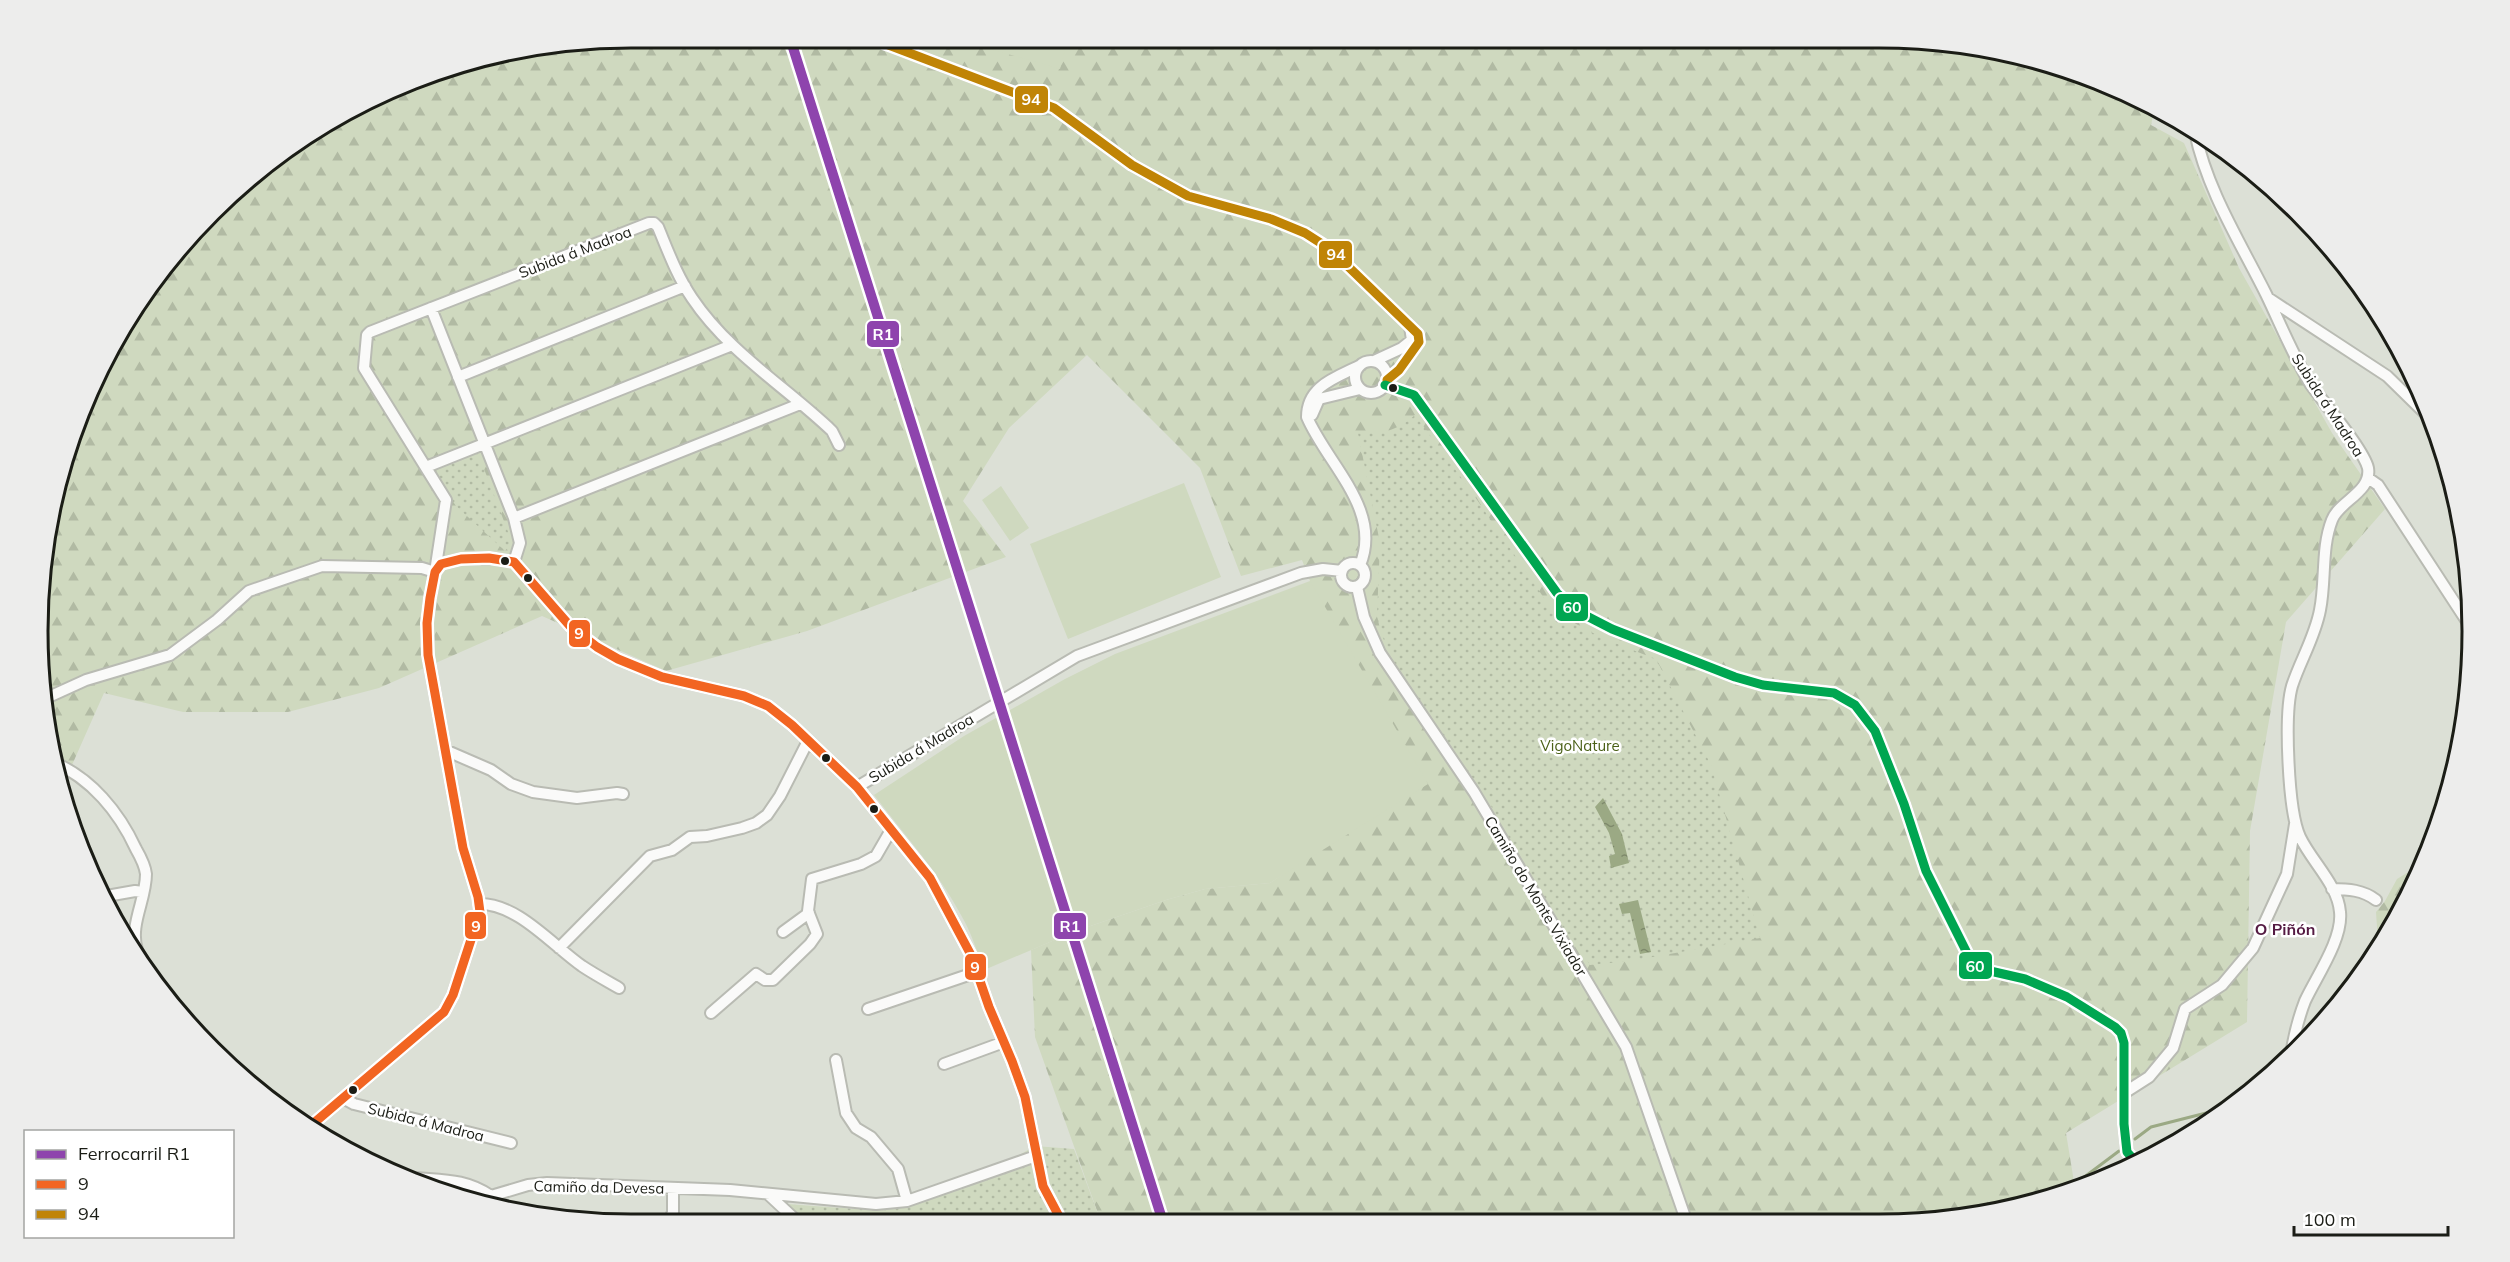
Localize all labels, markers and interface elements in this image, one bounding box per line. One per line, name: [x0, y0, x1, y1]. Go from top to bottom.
line badge: 94: [1014, 85, 1049, 114]
text: 94: [1021, 89, 1041, 109]
street label: Subida á Madroa: [516, 222, 634, 282]
line badge: 94: [1318, 240, 1353, 269]
text: 94: [1326, 244, 1346, 264]
line badge: R1: [866, 320, 900, 348]
text: R1: [873, 324, 893, 344]
street label: Subida á Madroa: [2288, 350, 2368, 460]
unlabelled marker: [1387, 382, 1399, 394]
unlabelled marker: [499, 555, 511, 567]
unlabelled marker: [522, 572, 534, 584]
line badge: 60: [1555, 593, 1589, 622]
text: 60: [1562, 597, 1582, 617]
line badge: 9: [568, 619, 591, 648]
text: 9: [574, 623, 584, 643]
street label: Subida á Madroa: [865, 709, 977, 787]
park label: VigoNature: [1540, 736, 1620, 755]
unlabelled marker: [820, 752, 832, 764]
unlabelled marker: [868, 803, 880, 815]
street label: Camiño do Monte Vixiador: [1481, 812, 1592, 980]
line badge: 9: [464, 911, 487, 940]
line badge: R1: [1053, 912, 1087, 940]
text: 9: [471, 916, 481, 936]
text: R1: [1060, 916, 1080, 936]
district label: O Piñón: [2255, 919, 2315, 939]
line badge: 60: [1958, 951, 1993, 980]
line badge: 9: [964, 953, 987, 981]
text: 60: [1965, 956, 1985, 976]
text: 9: [970, 957, 980, 977]
unlabelled marker: [347, 1084, 359, 1096]
street label: Subida á Madroa: [366, 1098, 486, 1146]
legend: [24, 1130, 234, 1238]
text: Ferrocarril R1: [78, 1142, 190, 1165]
text: 9: [78, 1172, 89, 1195]
street label: Camiño da Devesa: [534, 1176, 664, 1198]
scale bar: [2294, 1199, 2448, 1237]
text: 94: [78, 1202, 100, 1225]
text: 100 m: [2303, 1208, 2356, 1231]

